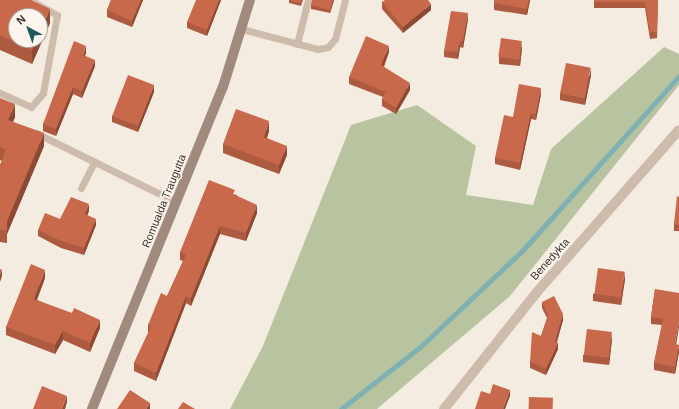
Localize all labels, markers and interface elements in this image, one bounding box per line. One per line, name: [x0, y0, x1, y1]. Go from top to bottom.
north arrow: [8, 8, 48, 48]
text: N: [14, 13, 28, 27]
street label: Romualda Traugutta: [139, 152, 189, 250]
street label: Benedykta: [528, 235, 572, 283]

